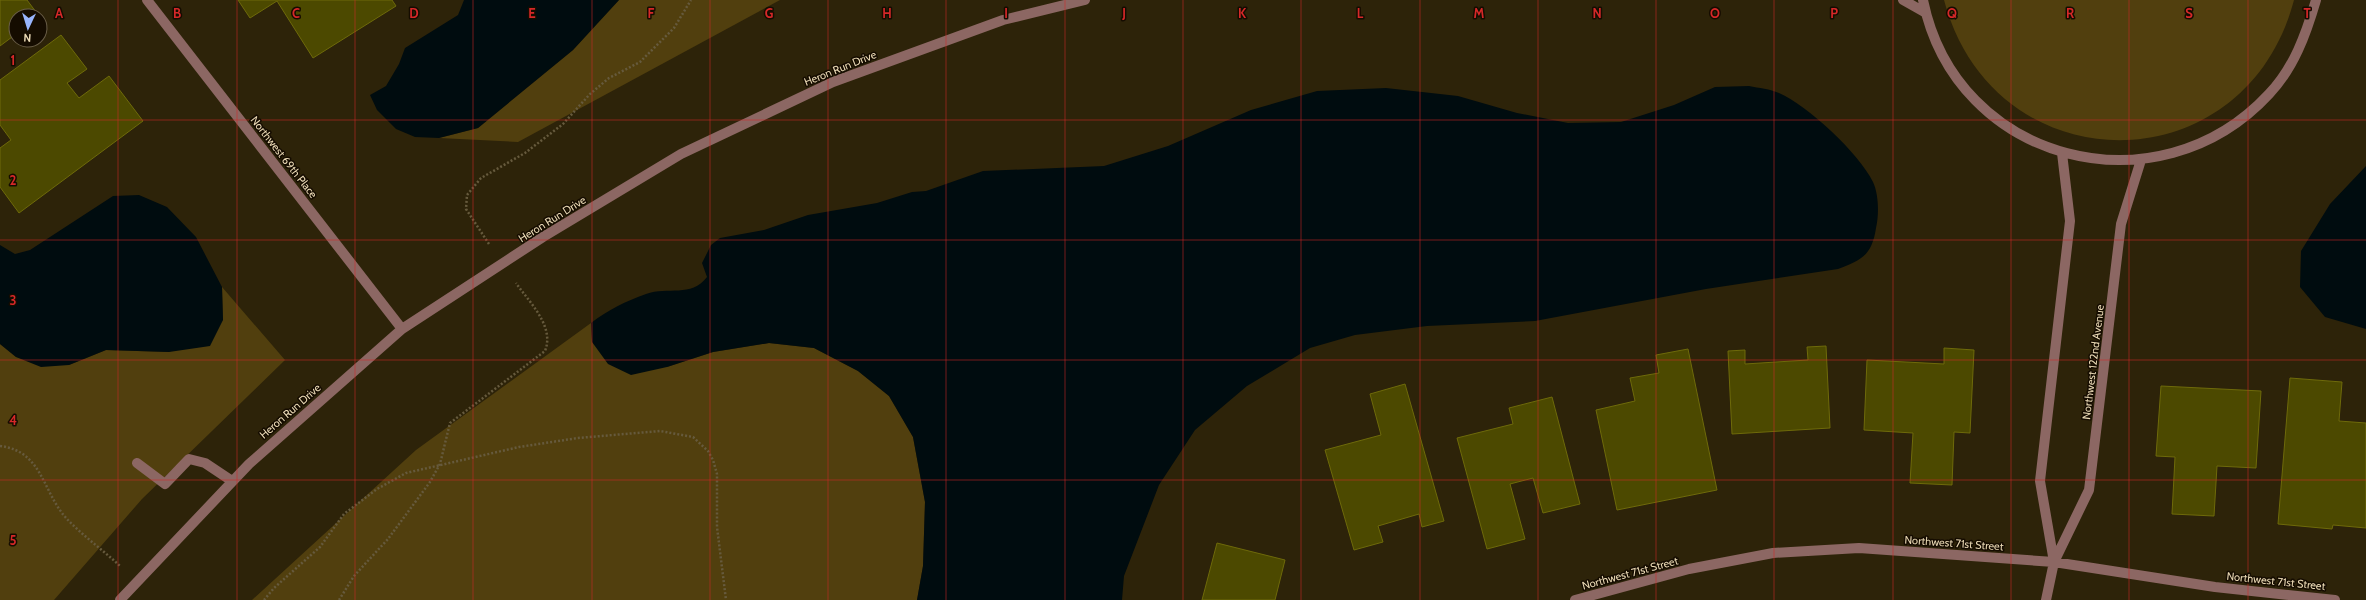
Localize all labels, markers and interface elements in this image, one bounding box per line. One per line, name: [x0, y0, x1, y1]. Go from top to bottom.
text: A: [55, 5, 64, 21]
text: B: [173, 5, 181, 21]
text: C: [292, 5, 300, 21]
text: D: [409, 5, 419, 21]
text: E: [528, 5, 536, 21]
text: F: [648, 5, 655, 21]
text: G: [765, 5, 774, 21]
text: H: [882, 5, 892, 21]
text: I: [1004, 5, 1008, 21]
text: J: [1121, 5, 1126, 21]
text: K: [1238, 5, 1247, 21]
text: L: [1357, 5, 1364, 21]
text: M: [1474, 5, 1485, 21]
text: N: [1592, 5, 1602, 21]
text: O: [1710, 5, 1720, 21]
text: P: [1830, 5, 1838, 21]
text: Q: [1947, 5, 1957, 21]
text: R: [2066, 5, 2074, 21]
text: S: [2185, 5, 2193, 21]
text: T: [2303, 5, 2311, 21]
north arrow: [8, 8, 48, 48]
text: N: [23, 31, 32, 45]
street label: Heron Run Drive: [802, 47, 879, 89]
text: 1: [11, 52, 15, 68]
street label: Northwest 69th Place: [248, 113, 321, 201]
text: 2: [10, 172, 17, 188]
street label: Heron Run Drive: [516, 193, 589, 245]
text: 3: [9, 292, 17, 308]
street label: Northwest 122nd Avenue: [2079, 303, 2107, 420]
street label: Heron Run Drive: [256, 380, 324, 441]
text: 4: [9, 412, 17, 428]
text: 5: [10, 532, 17, 548]
street label: Northwest 71st Street: [1904, 533, 2004, 553]
street label: Northwest 71st Street: [1580, 553, 1680, 593]
street label: Northwest 71st Street: [2226, 569, 2326, 593]

